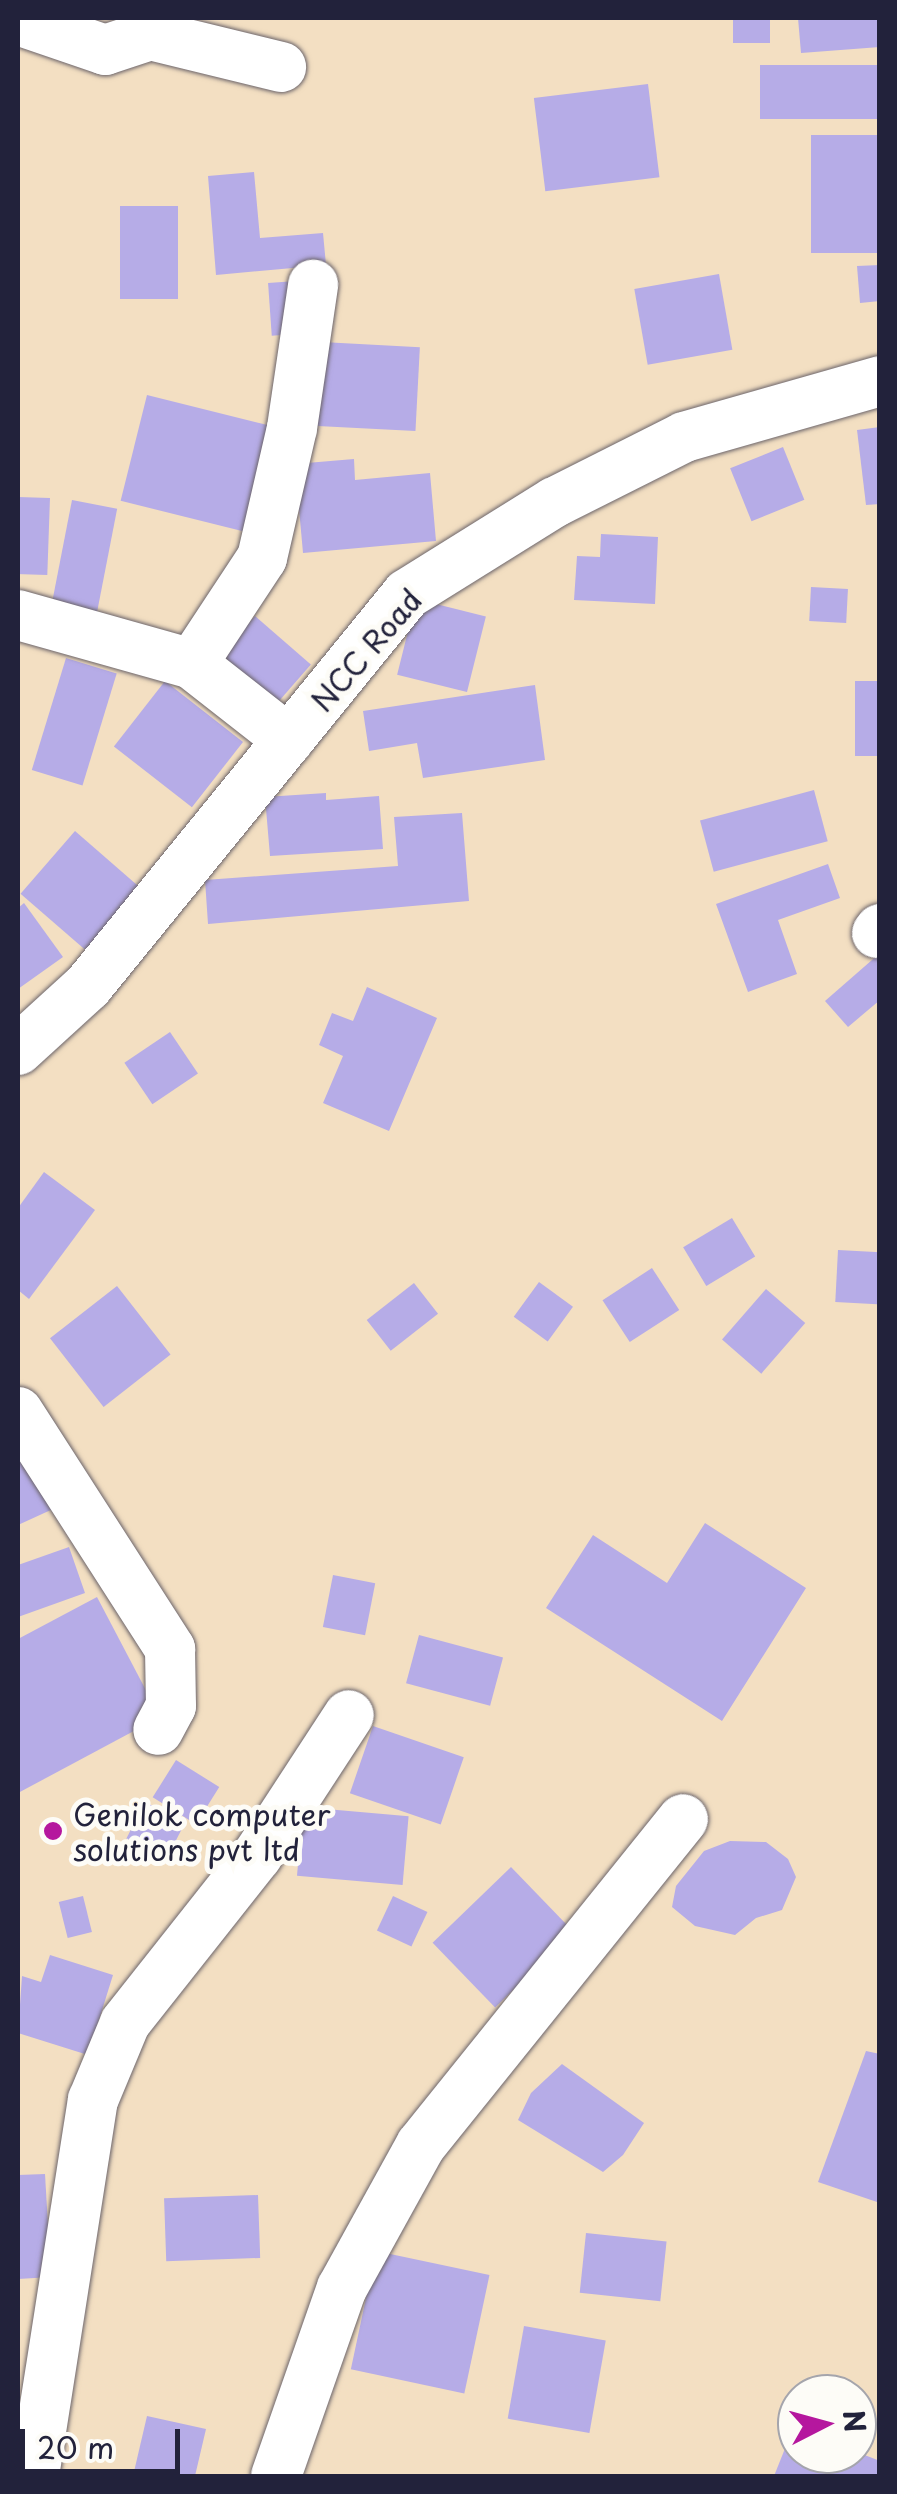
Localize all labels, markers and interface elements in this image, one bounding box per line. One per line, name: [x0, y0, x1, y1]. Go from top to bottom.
street label: NCC Road: [303, 581, 429, 719]
place label: Genilok computer solutions pvt ltd: [73, 1796, 330, 1866]
marker: Genilok computer solutions pvt ltd: [42, 1820, 64, 1842]
north arrow: [777, 2374, 877, 2474]
text: N: [833, 2408, 878, 2434]
scale bar: [25, 2409, 185, 2471]
text: 20 m: [37, 2424, 114, 2469]

